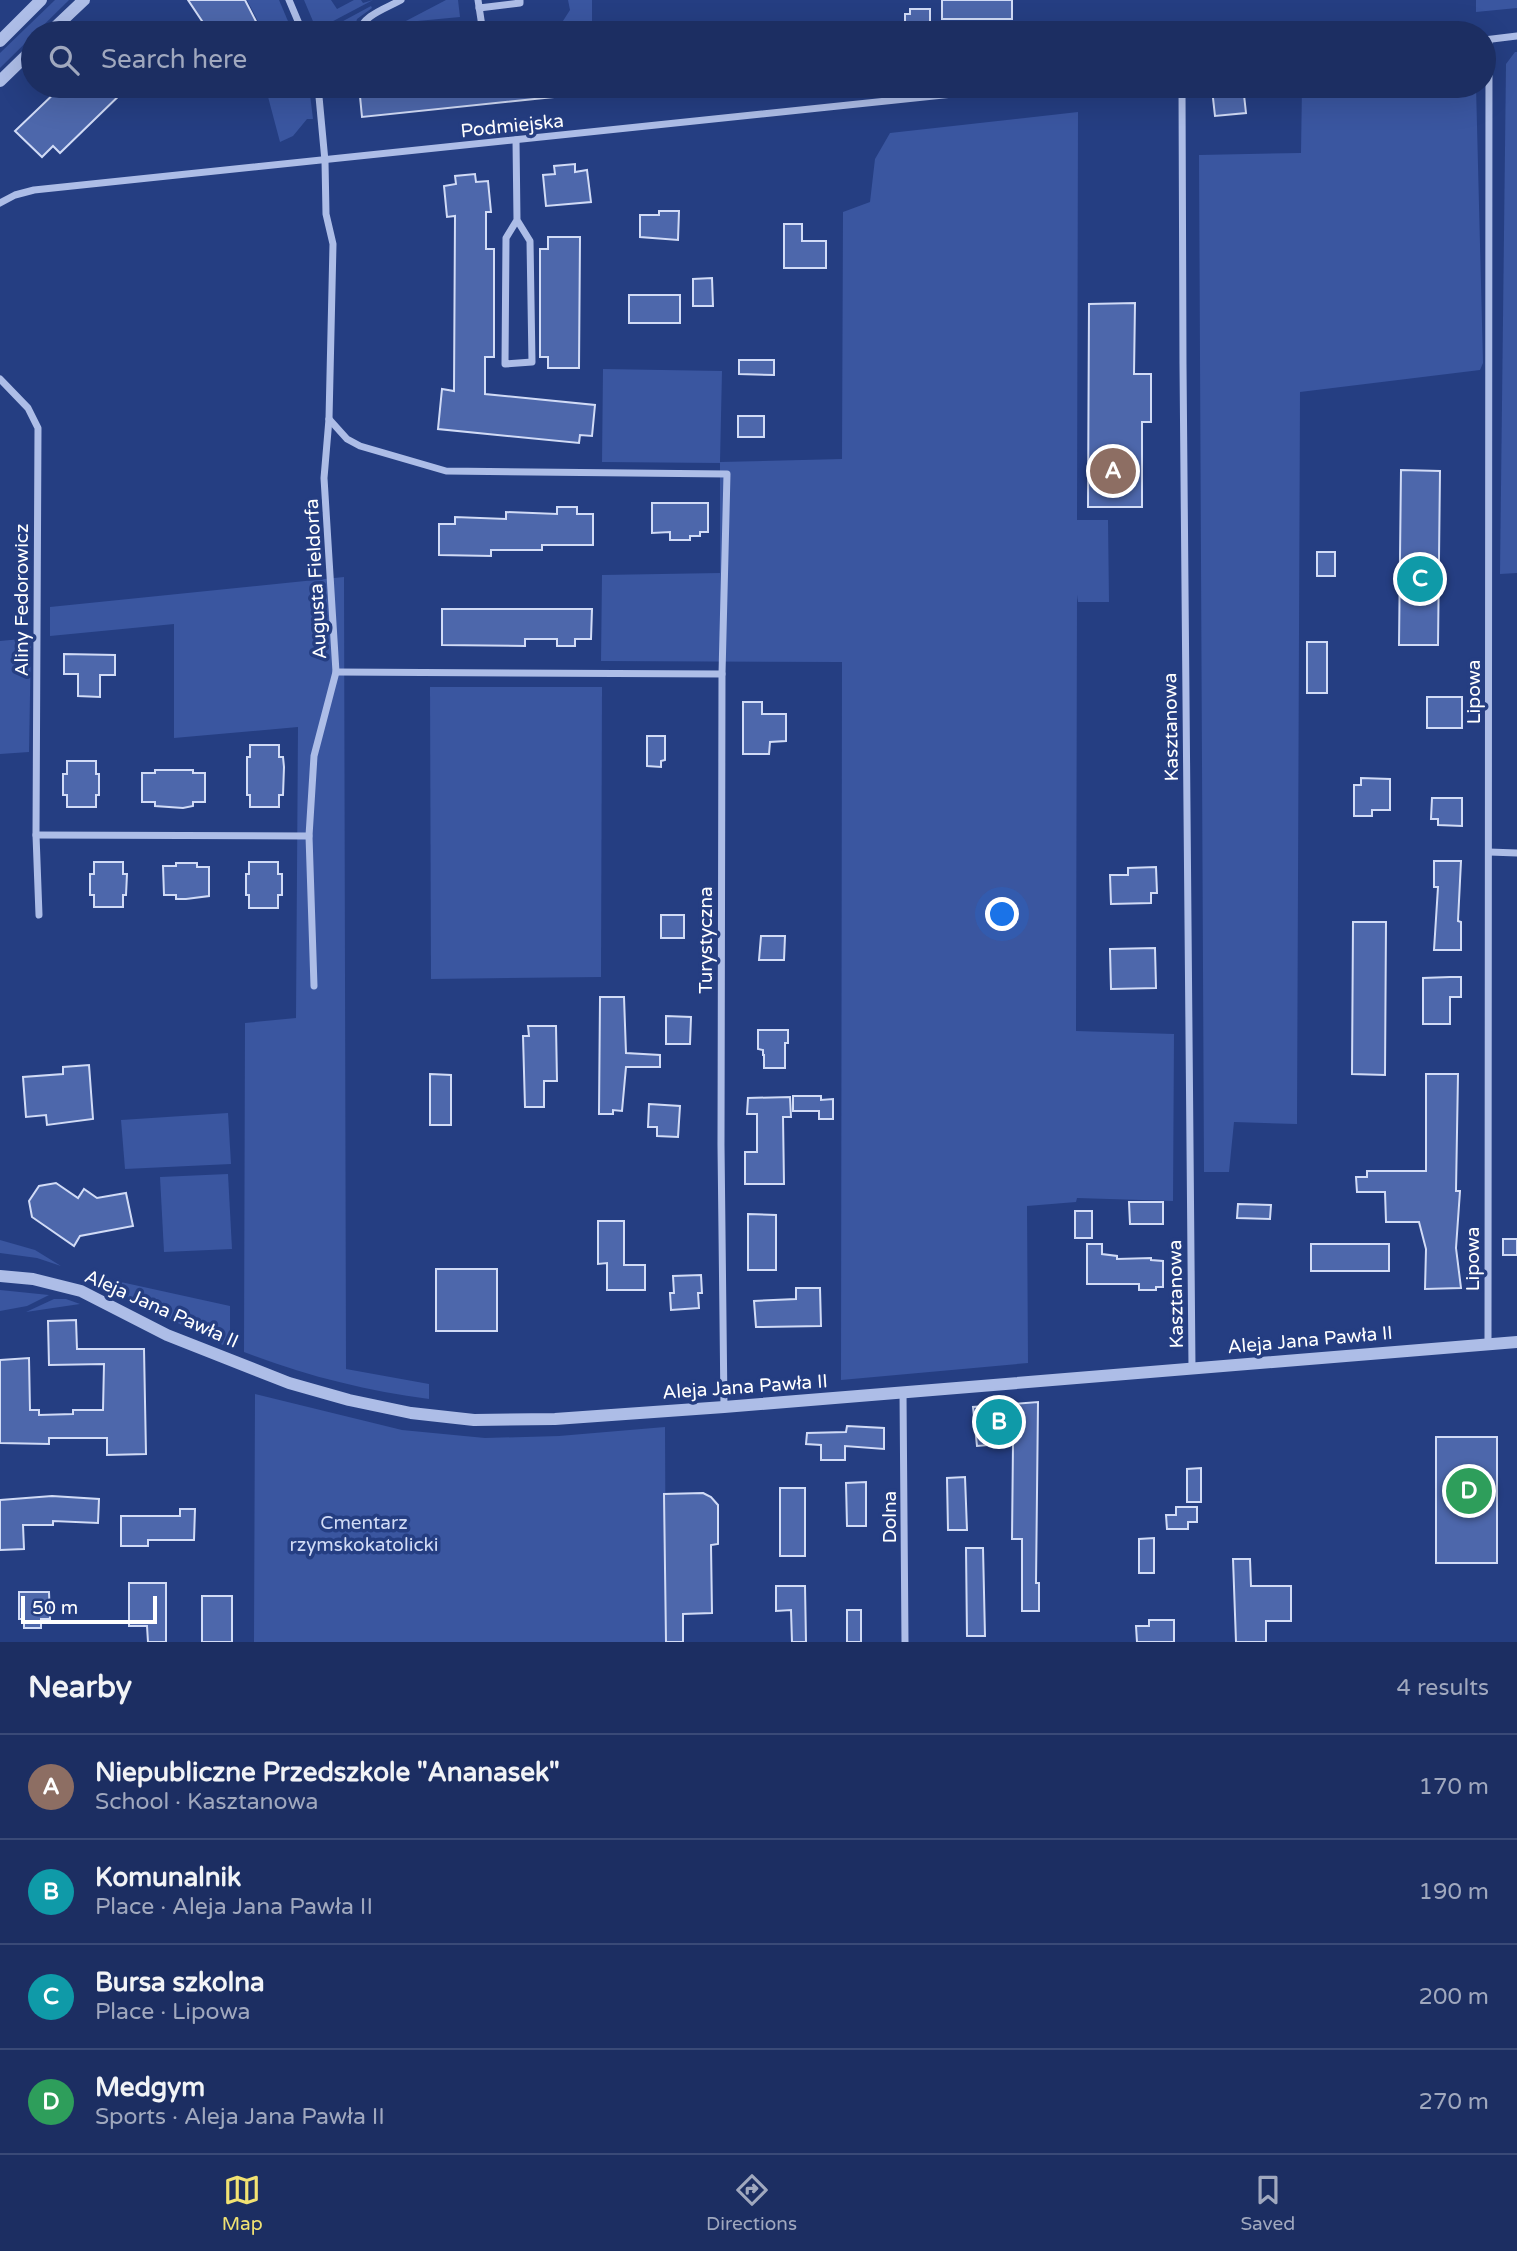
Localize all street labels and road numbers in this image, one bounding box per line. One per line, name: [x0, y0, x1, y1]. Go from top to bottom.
street label: Podmiejska: [459, 110, 565, 142]
street label: Augusta Fieldorfa: [301, 498, 331, 660]
street label: Aliny Fedorowicz: [11, 524, 33, 676]
street label: Lipowa: [1463, 660, 1485, 724]
street label: Kasztanowa: [1159, 673, 1183, 781]
street label: Turystyczna: [695, 886, 717, 994]
street label: Lipowa: [1462, 1227, 1484, 1291]
street label: Kasztanowa: [1164, 1240, 1188, 1348]
street label: Aleja Jana Pawła II: [81, 1265, 242, 1353]
street label: Aleja Jana Pawła II: [1226, 1322, 1394, 1358]
street label: Aleja Jana Pawła II: [662, 1370, 829, 1404]
street label: Dolna: [879, 1491, 901, 1543]

